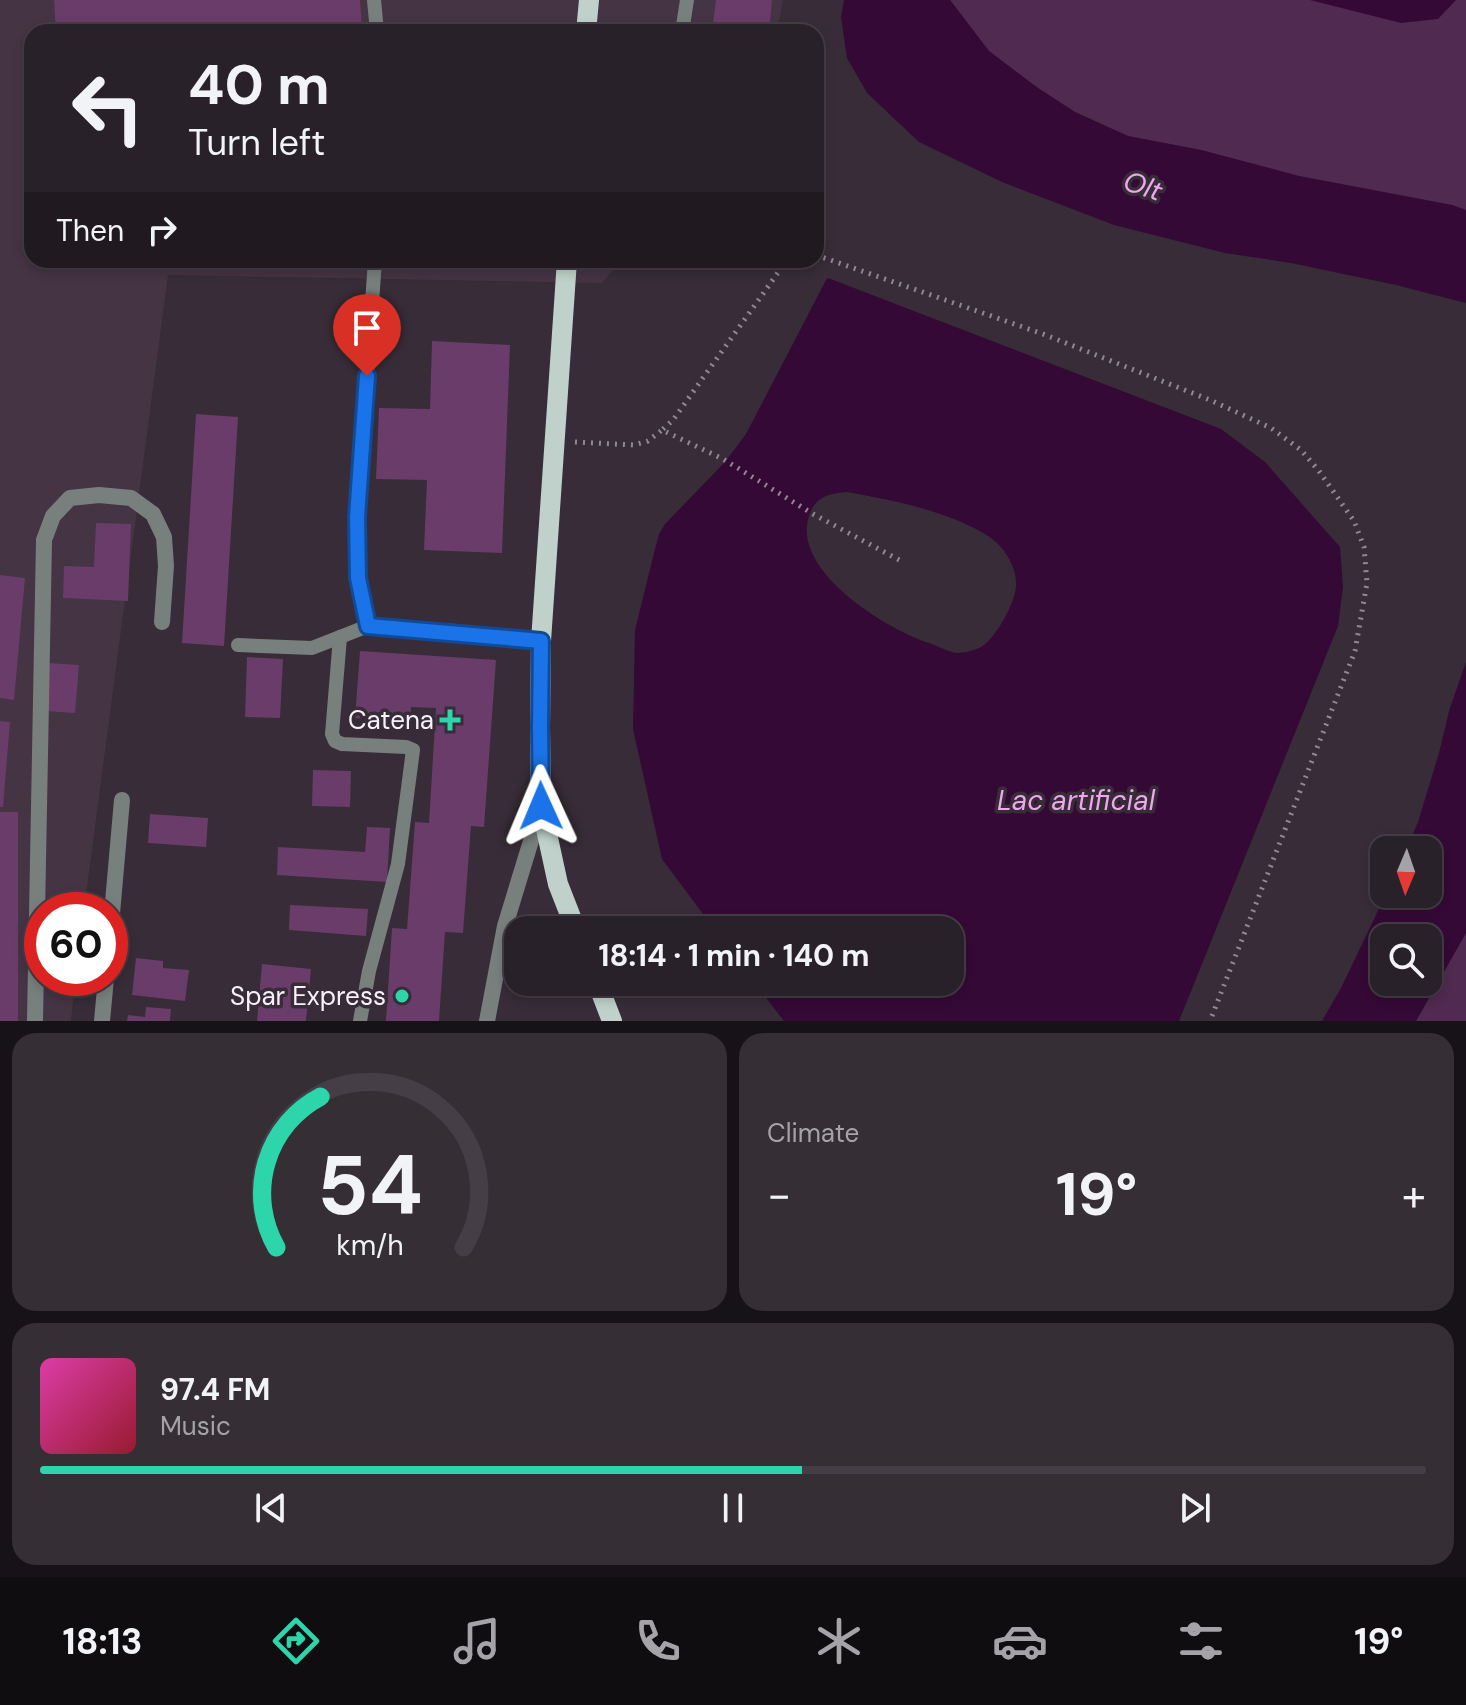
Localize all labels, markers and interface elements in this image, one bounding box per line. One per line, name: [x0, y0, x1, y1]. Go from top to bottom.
text: 40 m: [188, 48, 330, 121]
icon: left: [56, 56, 160, 160]
text: Turn left: [188, 119, 325, 166]
water label: Olt: [1119, 162, 1168, 210]
icon: right: [140, 208, 184, 252]
text: Then: [56, 211, 124, 250]
pin: [333, 294, 401, 376]
icon: arrive: [345, 306, 389, 350]
place label: Catena: [348, 703, 434, 737]
marker: Catena: [441, 711, 459, 729]
position arrow: [499, 764, 583, 848]
water label: Lac artificial: [997, 782, 1156, 819]
north arrow: [1370, 836, 1442, 908]
map controls: [1370, 836, 1442, 996]
speed limit sign: 60: [24, 892, 128, 996]
button: search: [1370, 924, 1442, 996]
text: 18:14 · 1 min · 140 m: [598, 936, 870, 975]
place label: Spar Express: [230, 979, 386, 1013]
marker: Spar Express: [393, 987, 411, 1005]
text: Climate: [767, 1116, 859, 1150]
text: 54: [317, 1131, 422, 1240]
text: 19°: [1056, 1155, 1137, 1234]
text: −: [767, 1166, 791, 1224]
text: +: [1402, 1166, 1426, 1224]
text: km/h: [336, 1227, 403, 1264]
text: 97.4 FM: [160, 1370, 270, 1409]
text: Music: [160, 1409, 231, 1443]
icon: previous: [249, 1486, 293, 1530]
icon: pause: [711, 1486, 755, 1530]
icon: next: [1173, 1486, 1217, 1530]
icon: directions: [268, 1613, 324, 1669]
icon: music: [449, 1613, 505, 1669]
icon: phone: [630, 1613, 686, 1669]
icon: climate: [811, 1613, 867, 1669]
icon: car: [992, 1613, 1048, 1669]
icon: filters: [1173, 1613, 1229, 1669]
text: 18:13: [63, 1618, 142, 1665]
text: 19°: [1354, 1618, 1403, 1665]

